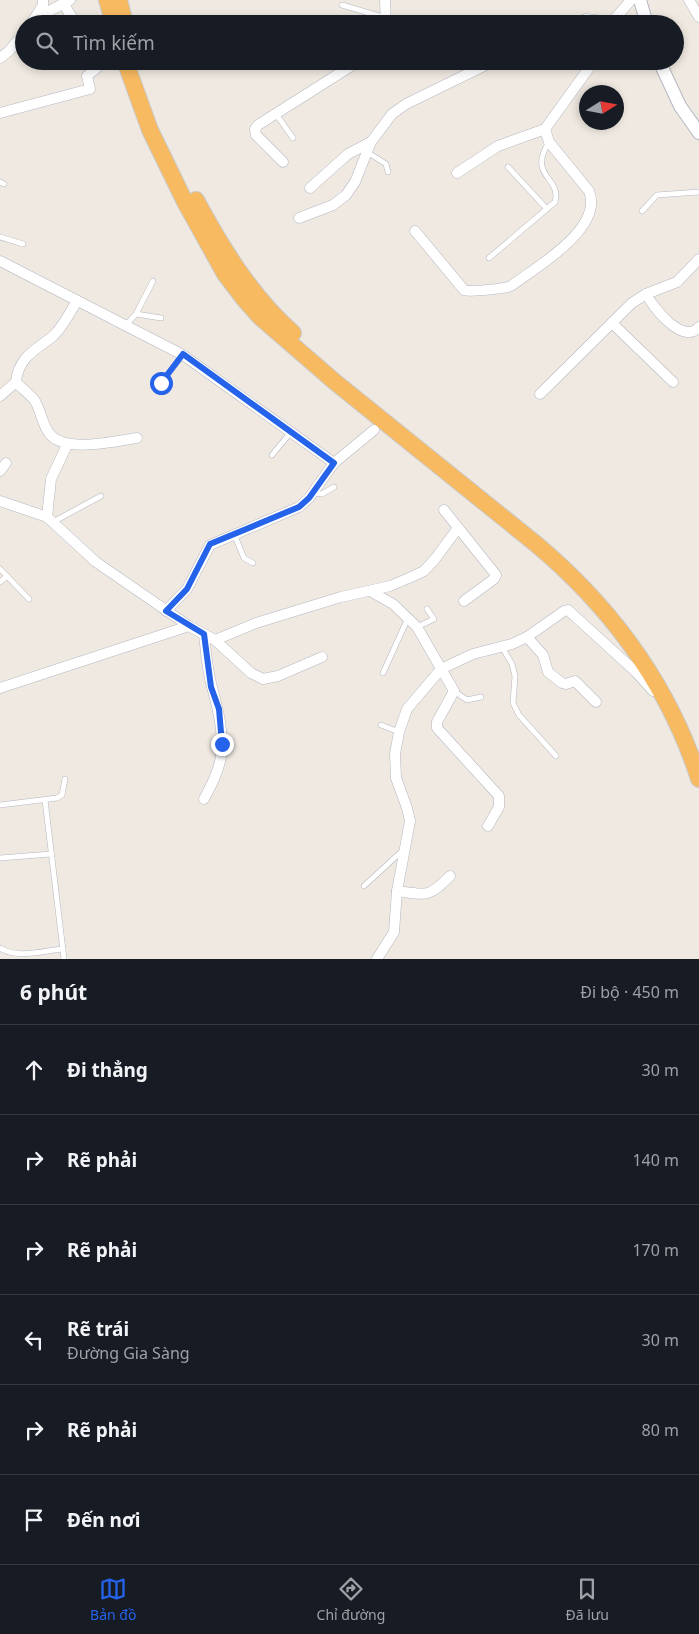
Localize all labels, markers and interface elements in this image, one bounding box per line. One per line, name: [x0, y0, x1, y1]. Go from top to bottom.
search box: [15, 15, 684, 70]
icon: search: [33, 29, 61, 57]
text: Tìm kiếm: [73, 30, 155, 56]
north arrow: [579, 85, 624, 130]
route start: [150, 372, 173, 395]
route end: [211, 733, 234, 756]
text: 6 phút: [20, 978, 87, 1006]
text: Đi bộ · 450 m: [580, 981, 679, 1003]
icon: ahead: [20, 1056, 48, 1084]
text: Đi thẳng: [67, 1057, 148, 1083]
text: 30 m: [642, 1059, 679, 1081]
icon: right: [20, 1146, 48, 1174]
text: Rẽ phải: [67, 1147, 137, 1173]
text: 140 m: [632, 1149, 679, 1171]
icon: right: [20, 1236, 48, 1264]
text: Rẽ phải: [67, 1237, 137, 1263]
text: 170 m: [632, 1239, 679, 1261]
text: Rẽ trái: [67, 1316, 129, 1342]
icon: left: [20, 1326, 48, 1354]
text: 30 m: [642, 1329, 679, 1351]
text: Đường Gia Sàng: [67, 1342, 190, 1364]
icon: right: [20, 1416, 48, 1444]
text: Rẽ phải: [67, 1417, 137, 1443]
text: 80 m: [642, 1419, 679, 1441]
icon: arrive: [20, 1506, 48, 1534]
text: Đến nơi: [67, 1507, 141, 1533]
tab: Bản đồ: [90, 1575, 136, 1624]
tab: Chỉ đường: [317, 1575, 385, 1624]
tab: Đã lưu: [565, 1575, 609, 1624]

